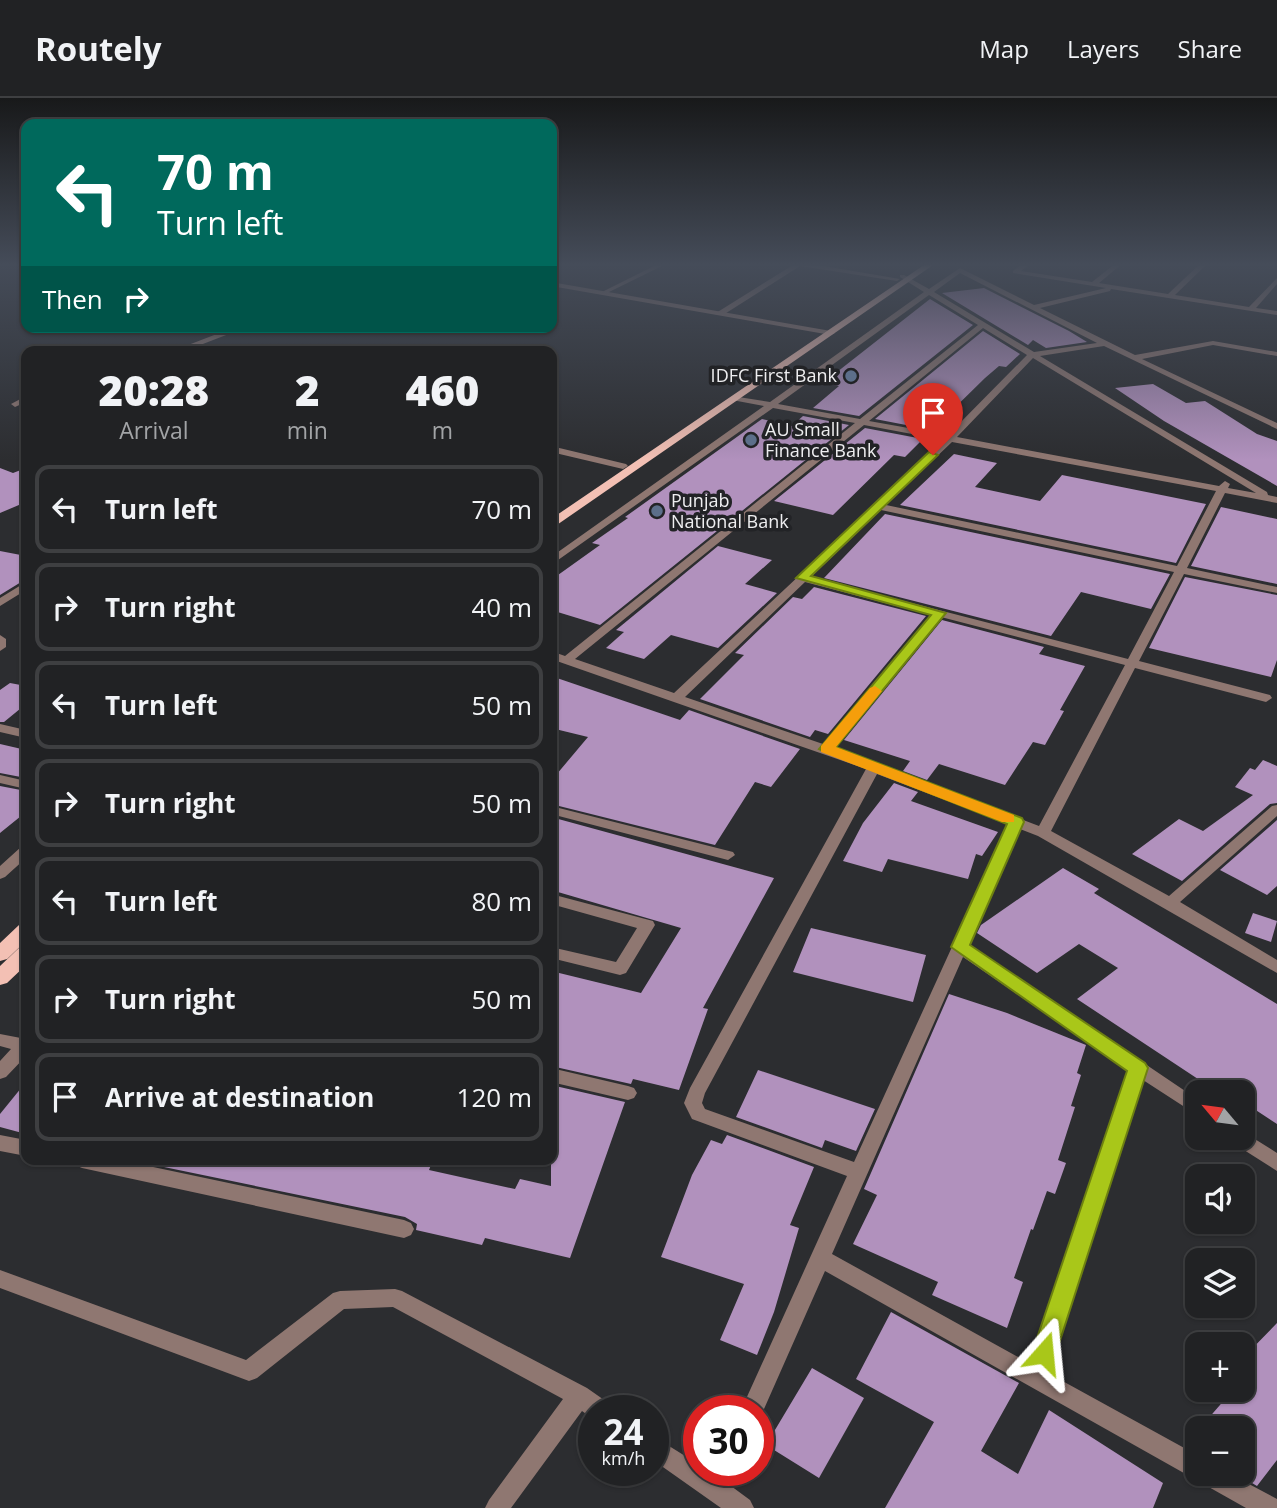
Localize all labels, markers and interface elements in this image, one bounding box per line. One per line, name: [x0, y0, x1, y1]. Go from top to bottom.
text: Routely: [35, 26, 162, 71]
text: Map: [979, 32, 1029, 65]
text: Layers: [1067, 32, 1140, 65]
text: Share: [1178, 32, 1242, 65]
text: 70 m: [157, 138, 274, 204]
icon: left: [42, 147, 133, 238]
text: Turn left: [157, 201, 283, 244]
icon: right: [117, 280, 155, 318]
text: Then: [42, 281, 103, 317]
text: 20:28: [99, 361, 209, 418]
text: 2: [295, 361, 320, 418]
text: 460: [406, 361, 479, 418]
place label: IDFC First Bank: [711, 363, 838, 387]
marker: IDFC First Bank: [843, 368, 859, 384]
pin: [903, 383, 963, 455]
icon: arrive: [914, 394, 952, 432]
text: Arrival: [119, 414, 189, 446]
text: min: [287, 414, 328, 446]
text: m: [432, 414, 453, 446]
place label: AU Small Finance Bank: [765, 417, 877, 462]
marker: AU Small Finance Bank: [743, 432, 759, 448]
place label: Punjab National Bank: [671, 488, 789, 533]
icon: left: [46, 490, 84, 528]
text: Turn left: [105, 491, 217, 527]
text: 70 m: [471, 491, 532, 527]
marker: Punjab National Bank: [649, 503, 665, 519]
icon: right: [46, 588, 84, 626]
text: Turn right: [105, 589, 236, 625]
text: 40 m: [471, 589, 532, 625]
icon: left: [46, 686, 84, 724]
text: Turn left: [105, 687, 217, 723]
text: 50 m: [471, 687, 532, 723]
icon: right: [46, 784, 84, 822]
text: Turn right: [105, 785, 236, 821]
text: 50 m: [471, 785, 532, 821]
icon: left: [46, 882, 84, 920]
text: Turn left: [105, 883, 217, 919]
text: 80 m: [471, 883, 532, 919]
icon: right: [46, 980, 84, 1018]
text: Turn right: [105, 981, 236, 1017]
text: 50 m: [471, 981, 532, 1017]
icon: arrive: [46, 1078, 84, 1116]
text: Arrive at destination: [105, 1079, 374, 1115]
text: 120 m: [457, 1079, 532, 1115]
north arrow: [1185, 1080, 1255, 1150]
map controls: [1185, 1080, 1255, 1486]
button: sound: [1185, 1164, 1255, 1234]
button: layers: [1185, 1248, 1255, 1318]
position arrow: [1007, 1316, 1081, 1390]
button: +: [1185, 1332, 1255, 1402]
speed limit sign: 30: [683, 1395, 774, 1486]
text: 24: [603, 1408, 644, 1455]
button: −: [1185, 1416, 1255, 1486]
text: km/h: [602, 1446, 645, 1470]

